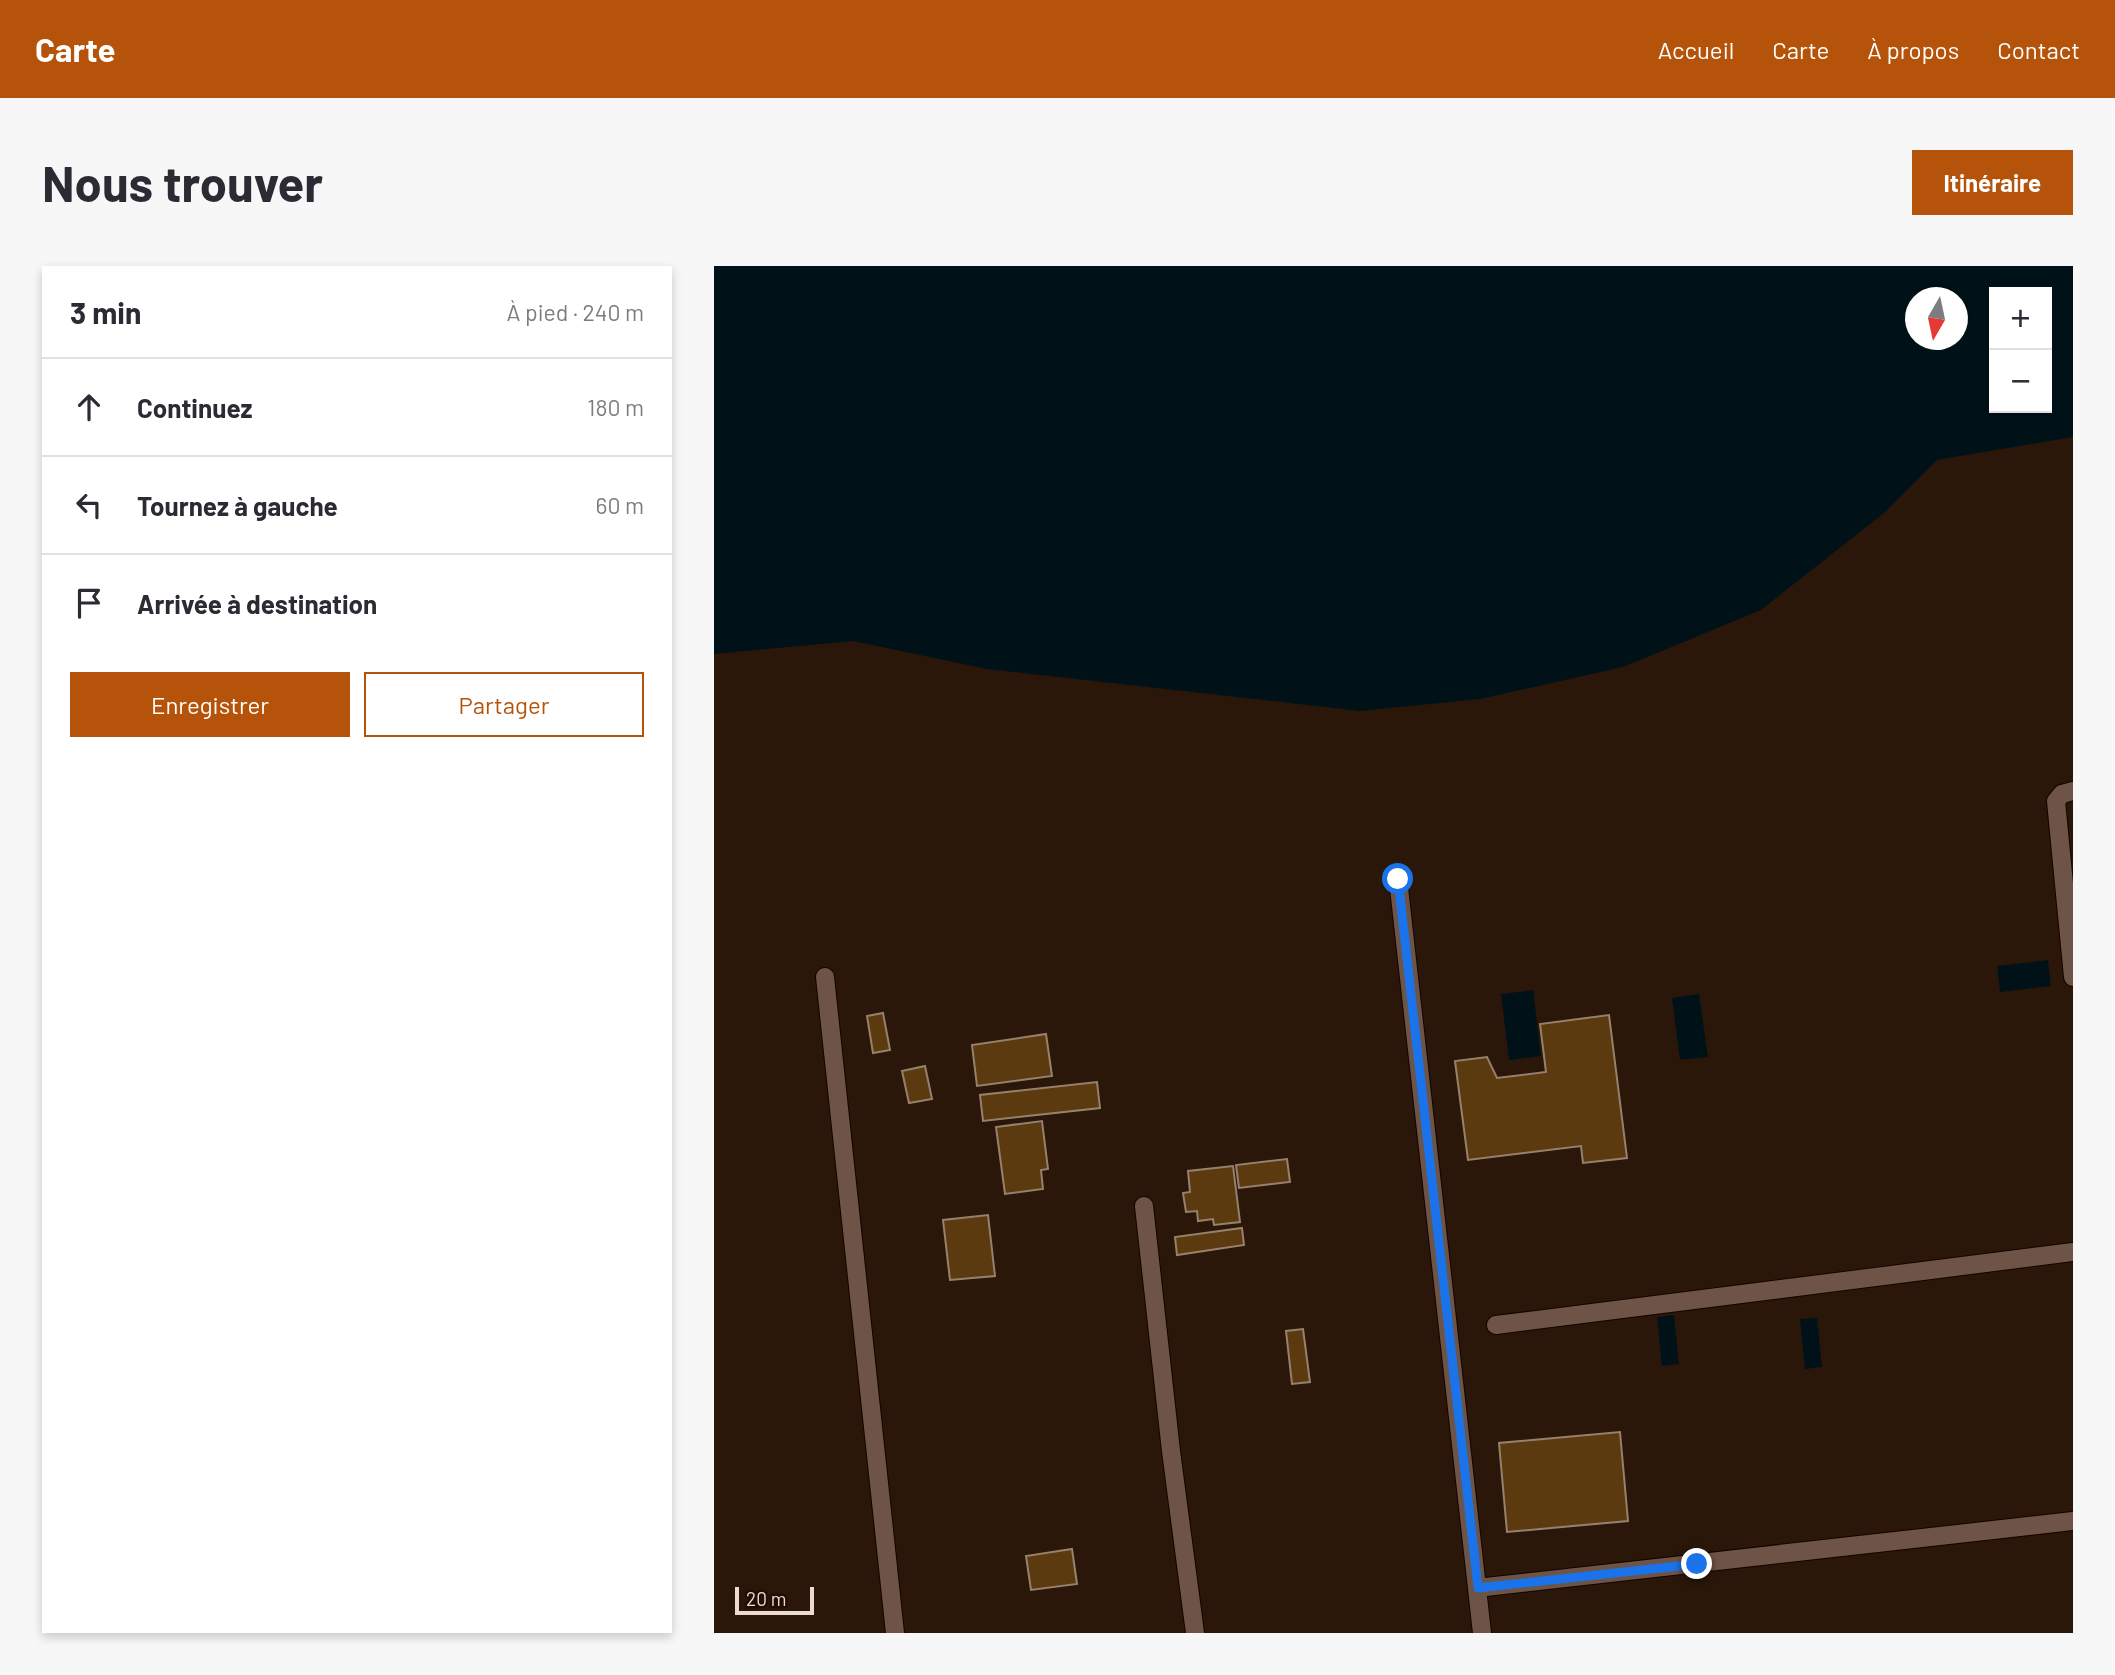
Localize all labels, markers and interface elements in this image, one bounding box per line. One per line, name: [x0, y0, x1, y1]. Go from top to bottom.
text: Carte: [35, 29, 116, 69]
text: Accueil: [1658, 35, 1734, 64]
text: Carte: [1772, 35, 1829, 64]
text: À propos: [1867, 35, 1959, 64]
text: Contact: [1997, 35, 2080, 64]
button: Itinéraire: [1912, 150, 2073, 215]
text: Nous trouver: [42, 153, 323, 212]
north arrow: [1905, 287, 1968, 350]
map controls: [1989, 287, 2052, 413]
button: +: [1989, 287, 2052, 350]
text: 3 min: [70, 294, 141, 330]
text: À pied · 240 m: [506, 298, 644, 326]
button: −: [1989, 350, 2052, 413]
icon: ahead: [70, 388, 108, 426]
text: Continuez: [137, 392, 253, 423]
text: 180 m: [587, 393, 644, 421]
icon: left: [70, 486, 108, 524]
text: Tournez à gauche: [137, 490, 338, 521]
text: 60 m: [596, 491, 644, 519]
icon: arrive: [70, 584, 108, 622]
text: Arrivée à destination: [137, 588, 377, 619]
button: Enregistrer: [70, 672, 350, 737]
button: Partager: [364, 672, 644, 737]
route start: [1382, 863, 1413, 894]
route end: [1681, 1548, 1712, 1579]
scale bar: [735, 1584, 814, 1616]
text: 20 m: [746, 1587, 786, 1610]

